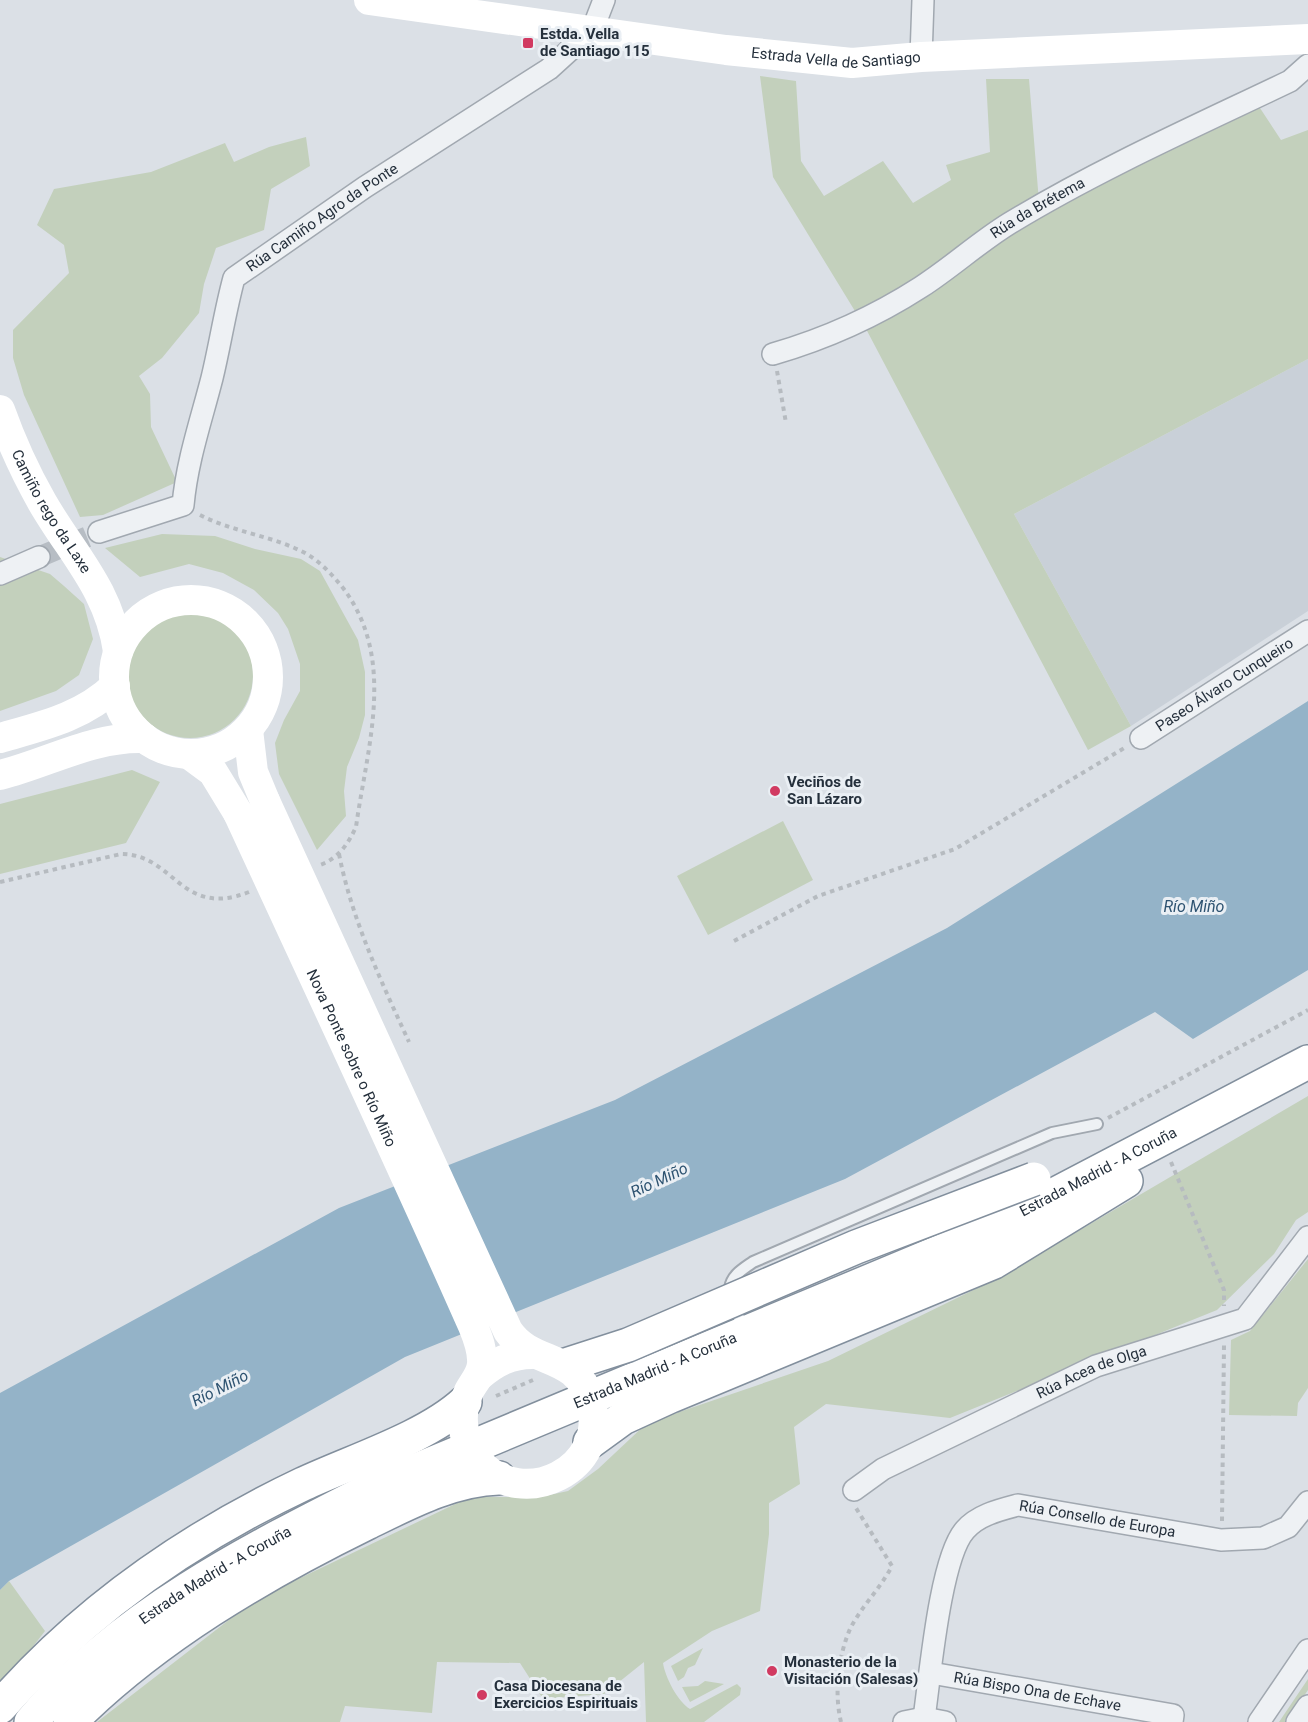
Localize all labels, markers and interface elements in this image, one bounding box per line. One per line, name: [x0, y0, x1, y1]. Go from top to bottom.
place label: Estda. Vella de Santiago 115: [540, 25, 650, 60]
marker: Estda. Vella de Santiago 115: [521, 36, 535, 50]
street label: Estrada Vella de Santiago: [750, 44, 921, 72]
street label: Rúa Camiño Agro da Ponte: [243, 159, 401, 276]
street label: Rúa da Brétema: [987, 173, 1088, 242]
street label: Camiño rego da Laxe: [8, 447, 95, 577]
street label: Paseo Álvaro Cunqueiro: [1152, 634, 1297, 735]
place label: Veciños de San Lázaro: [787, 773, 862, 808]
marker: Veciños de San Lázaro: [768, 784, 782, 798]
water label: Río Miño: [1164, 897, 1225, 916]
street label: Nova Ponte sobre o Río Miño: [303, 966, 400, 1150]
street label: Estrada Madrid - A Coruña: [1017, 1123, 1180, 1220]
water label: Río Miño: [627, 1158, 691, 1201]
street label: Estrada Madrid - A Coruña: [571, 1329, 739, 1412]
street label: Rúa Acea de Olga: [1033, 1342, 1149, 1403]
water label: Río Miño: [189, 1366, 252, 1410]
street label: Rúa Consello de Europa: [1018, 1496, 1177, 1541]
street label: Estrada Madrid - A Coruña: [136, 1522, 294, 1628]
place label: Monasterio de la Visitación (Salesas): [784, 1653, 918, 1688]
marker: Monasterio de la Visitación (Salesas): [765, 1664, 779, 1678]
street label: Rúa Bispo Ona de Echave: [952, 1668, 1122, 1715]
place label: Casa Diocesana de Exercicios Espirituais: [494, 1677, 638, 1712]
marker: Casa Diocesana de Exercicios Espirituais: [475, 1688, 489, 1702]

